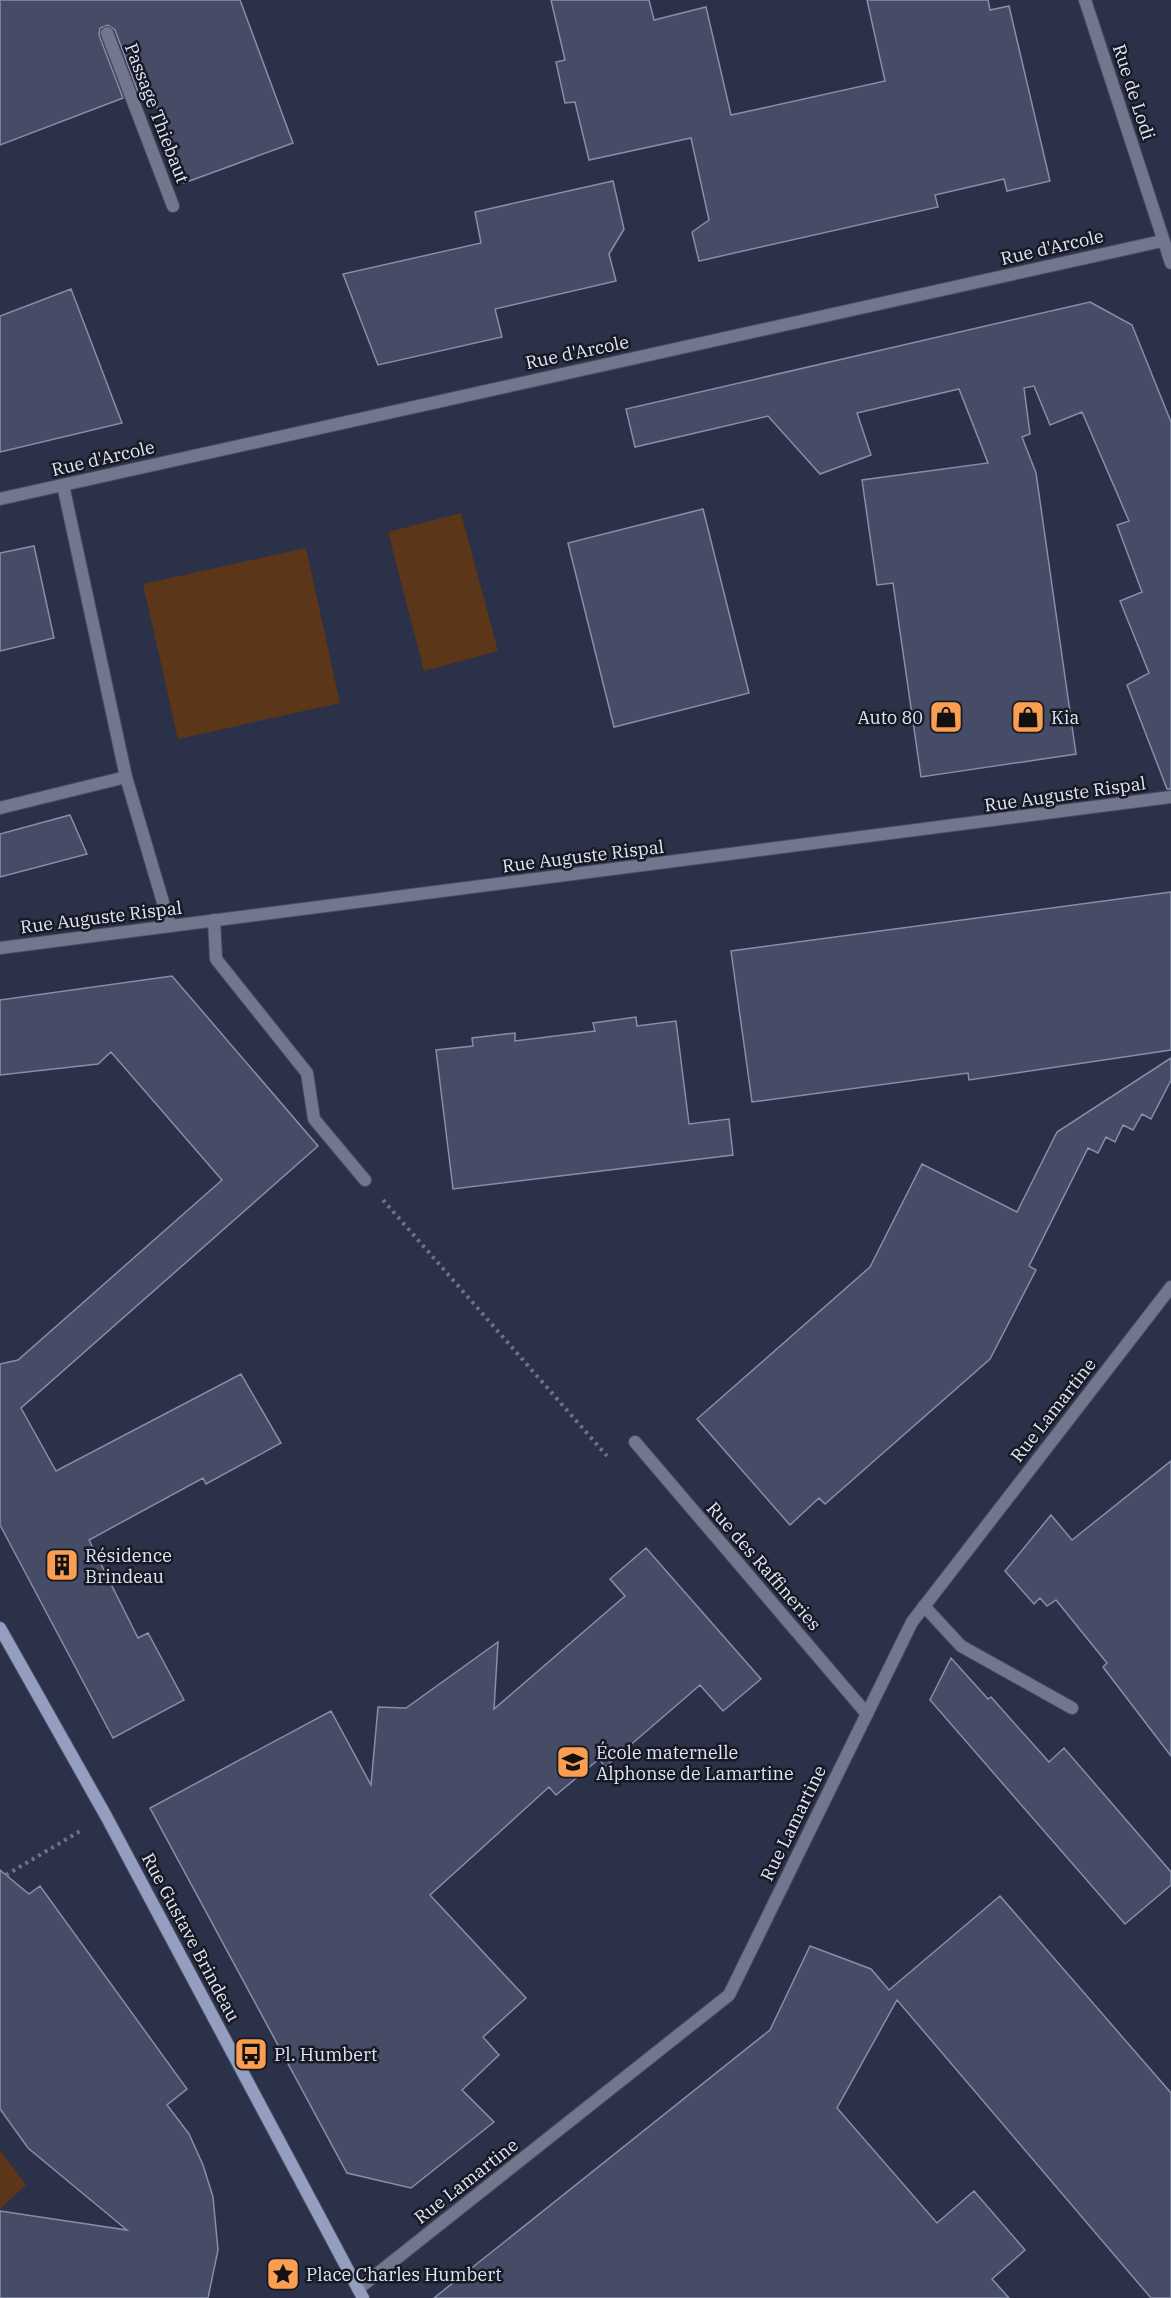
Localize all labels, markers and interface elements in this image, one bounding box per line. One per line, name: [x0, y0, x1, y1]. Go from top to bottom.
street label: Passage Thiebaut: [120, 40, 194, 186]
street label: Rue de Lodi: [1108, 41, 1160, 143]
street label: Rue d'Arcole: [998, 224, 1106, 270]
street label: Rue d'Arcole: [523, 330, 631, 374]
street label: Rue d'Arcole: [49, 435, 157, 481]
shop icon: Auto 80: [928, 699, 964, 735]
shop icon: Kia: [1010, 699, 1046, 735]
place label: Auto 80: [858, 706, 923, 729]
place label: Kia: [1051, 706, 1079, 729]
street label: Rue Auguste Rispal: [983, 771, 1147, 817]
street label: Rue Auguste Rispal: [501, 835, 665, 877]
street label: Rue Auguste Rispal: [19, 896, 183, 938]
street label: Rue Lamartine: [1005, 1353, 1101, 1467]
street label: Rue des Raffineries: [702, 1497, 826, 1635]
place label: Résidence Brindeau: [85, 1544, 172, 1588]
building icon: Résidence Brindeau: [44, 1547, 80, 1583]
place label: École maternelle Alphonse de Lamartine: [596, 1741, 794, 1785]
school or university icon: École maternelle Alphonse de Lamartine: [555, 1744, 591, 1780]
street label: Rue Lamartine: [755, 1761, 831, 1885]
street label: Rue Gustave Brindeau: [137, 1849, 245, 2025]
bus stop icon: Pl. Humbert: [233, 2036, 269, 2072]
place label: Pl. Humbert: [274, 2043, 377, 2066]
street label: Rue Lamartine: [409, 2133, 523, 2229]
place icon: Place Charles Humbert: [265, 2256, 301, 2292]
place label: Place Charles Humbert: [306, 2263, 502, 2286]

